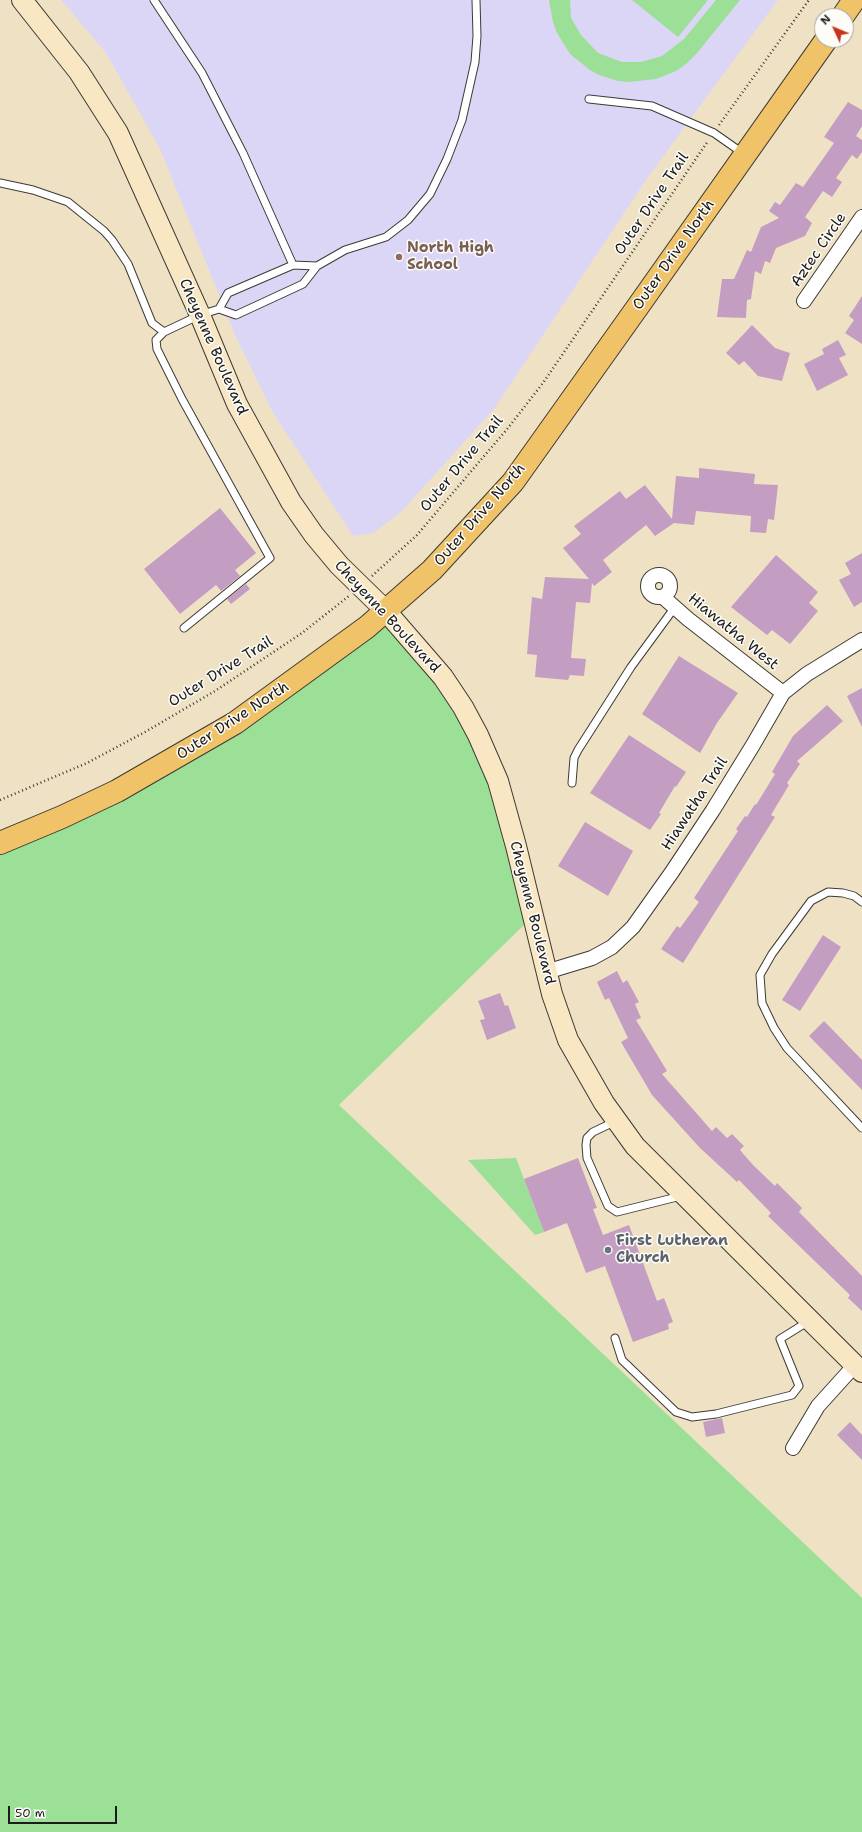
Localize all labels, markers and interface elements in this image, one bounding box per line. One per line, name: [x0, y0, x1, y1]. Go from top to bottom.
north arrow: [814, 8, 854, 48]
text: N: [817, 12, 834, 28]
street label: Outer Drive Trail: [611, 149, 693, 259]
street label: Outer Drive North: [629, 196, 719, 314]
street label: Aztec Circle: [788, 209, 850, 291]
place label: North High School: [407, 239, 494, 274]
marker: North High School: [394, 252, 404, 262]
street label: Cheyenne Boulevard: [175, 276, 251, 418]
street label: Outer Drive Trail: [417, 412, 507, 516]
street label: Outer Drive North: [430, 460, 530, 570]
street label: Cheyenne Boulevard: [330, 557, 444, 677]
street label: Hiawatha West: [684, 590, 782, 674]
street label: Outer Drive Trail: [165, 633, 277, 711]
street label: Outer Drive North: [173, 678, 293, 764]
street label: Hiawatha Trail: [658, 754, 732, 854]
street label: Cheyenne Boulevard: [505, 839, 559, 987]
place label: First Lutheran Church: [616, 1232, 728, 1267]
marker: First Lutheran Church: [603, 1245, 613, 1255]
scale bar: [10, 1798, 119, 1824]
text: 50 m: [15, 1805, 45, 1821]

